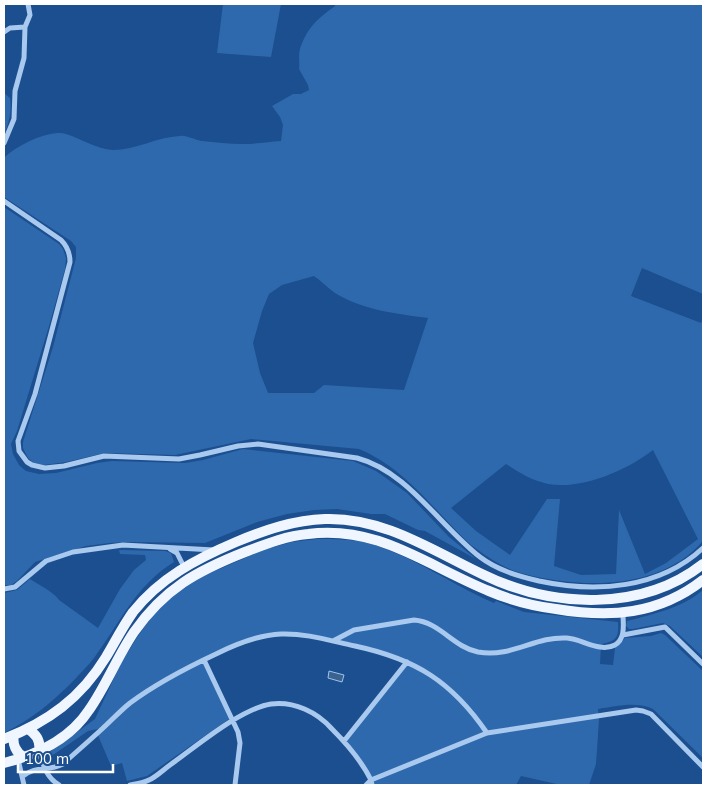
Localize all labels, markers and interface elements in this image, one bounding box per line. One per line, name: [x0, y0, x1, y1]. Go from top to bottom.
scale bar: [18, 742, 112, 774]
text: 100 m: [25, 749, 69, 768]

